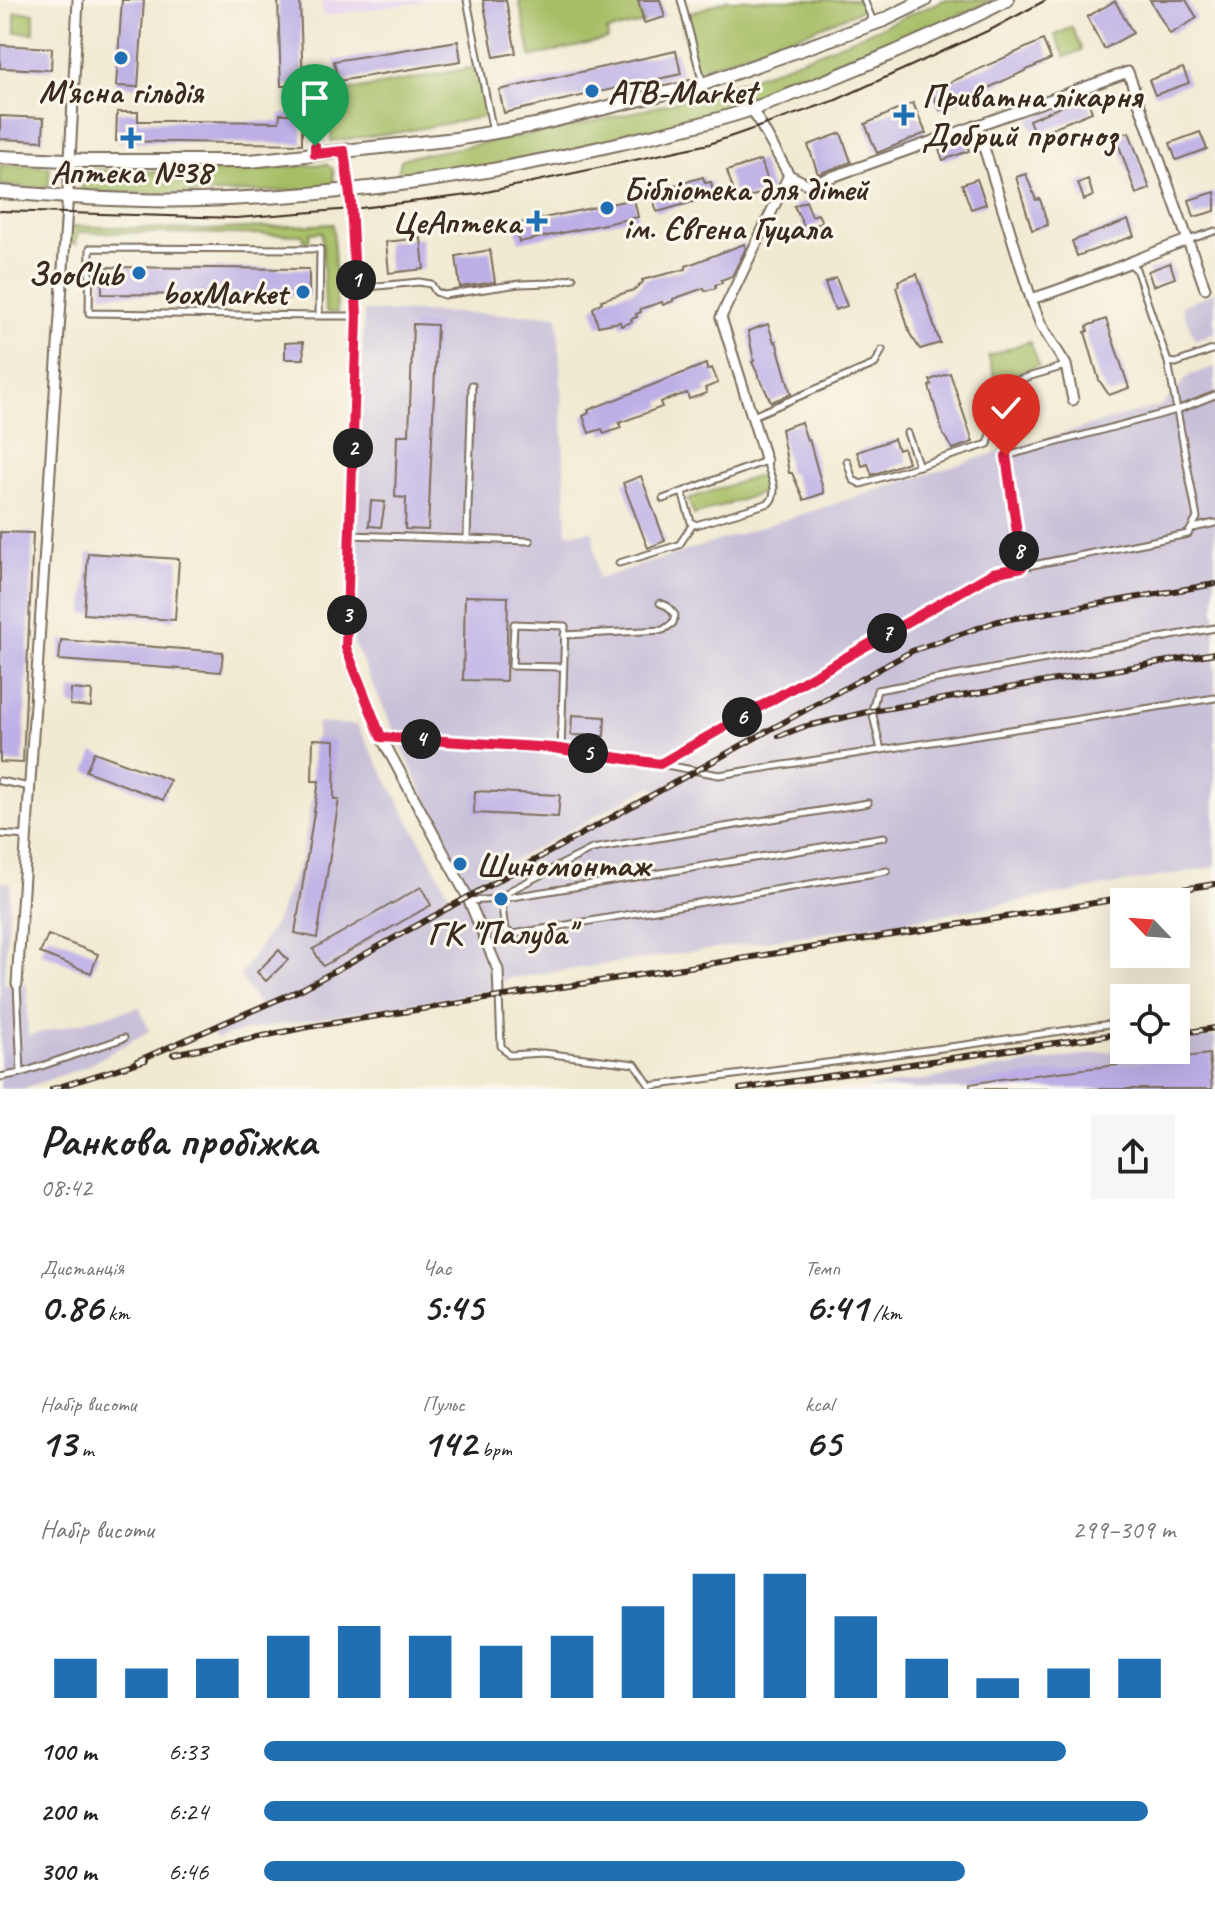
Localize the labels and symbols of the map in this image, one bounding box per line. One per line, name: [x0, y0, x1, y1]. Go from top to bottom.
marker: М'ясна гільдія: [112, 49, 130, 67]
pin: [281, 64, 349, 146]
place label: М'ясна гільдія: [39, 70, 205, 113]
place label: ATB-Market: [608, 70, 760, 113]
place label: Приватна лікарня Добрий прогноз: [922, 74, 1144, 157]
marker: ATB-Market: [583, 82, 601, 100]
marker: Приватна лікарня Добрий прогноз: [893, 104, 915, 126]
marker: Аптека №38: [122, 129, 140, 147]
place label: Аптека №38: [50, 150, 215, 193]
place label: Бібліотека для дітей ім. Євгена Гуцала: [623, 167, 871, 249]
marker: Бібліотека для дітей ім. Євгена Гуцала: [598, 199, 616, 217]
place label: ЦеАптека: [392, 200, 524, 243]
marker: ЦеАптека: [528, 212, 546, 230]
place label: ЗооClub: [28, 252, 125, 295]
pin: 1: [336, 260, 376, 300]
marker: ЗооClub: [130, 264, 148, 282]
place label: boxMarket: [162, 271, 291, 314]
marker: boxMarket: [294, 283, 312, 301]
pin: [972, 374, 1040, 456]
pin: 2: [333, 428, 373, 468]
pin: 8: [999, 531, 1039, 571]
pin: 3: [327, 595, 367, 635]
pin: 7: [867, 613, 907, 653]
pin: 6: [722, 697, 762, 737]
pin: 4: [401, 719, 441, 759]
pin: 5: [568, 733, 608, 773]
place label: Шиномонтаж: [476, 843, 653, 886]
marker: Шиномонтаж: [451, 855, 469, 873]
north arrow: [1110, 888, 1190, 968]
marker: ГК "Палуба": [492, 890, 510, 908]
place label: ГК "Палуба": [427, 911, 581, 954]

